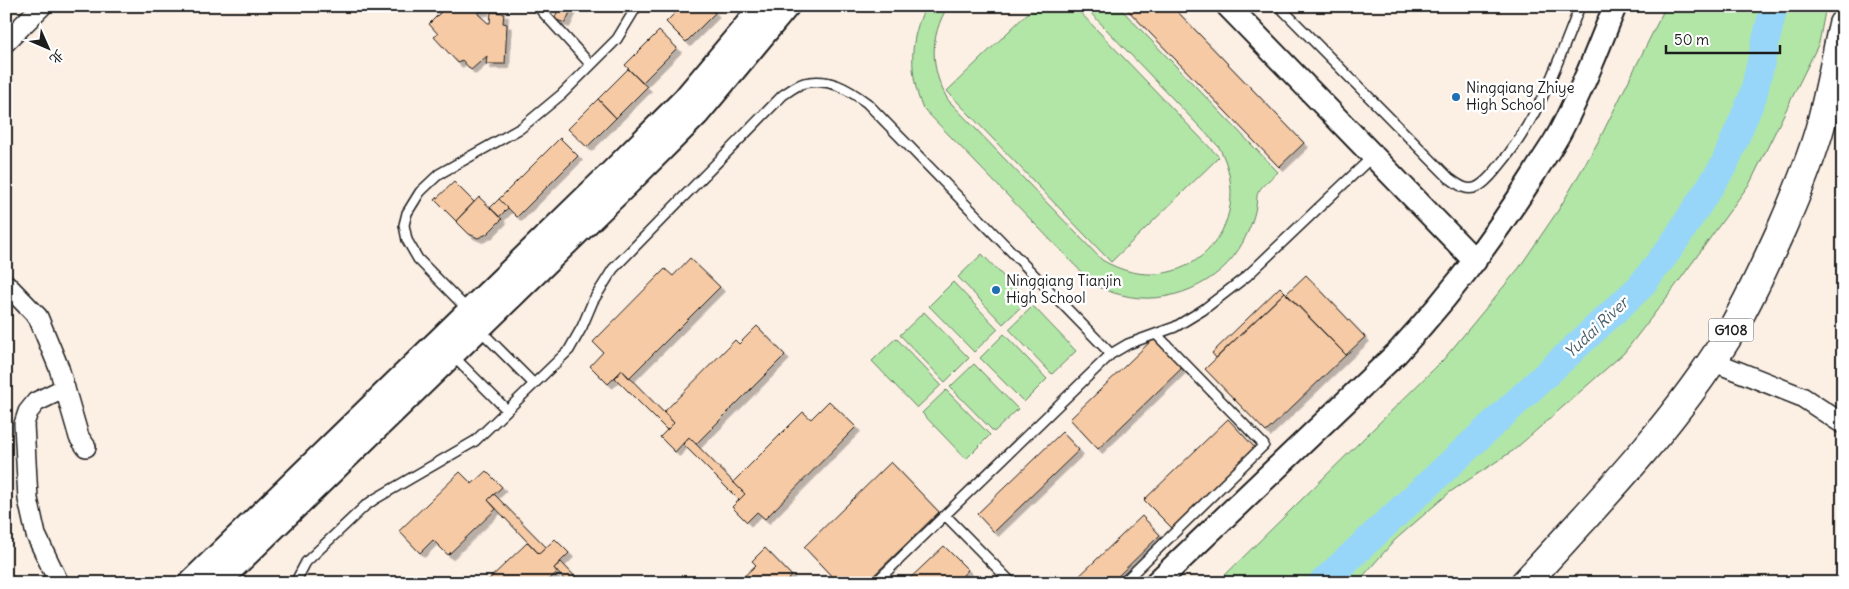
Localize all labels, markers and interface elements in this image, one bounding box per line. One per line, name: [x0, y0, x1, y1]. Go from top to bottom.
north arrow: [22, 22, 72, 72]
scale bar: [1666, 22, 1780, 54]
text: 50 m: [1674, 30, 1709, 49]
text: 北: [46, 46, 69, 69]
place label: Ningqiang Zhiye High School: [1466, 78, 1575, 114]
marker: Ningqiang Zhiye High School: [1450, 91, 1462, 103]
place label: Ningqiang Tianjin High School: [1006, 271, 1122, 307]
marker: Ningqiang Tianjin High School: [990, 284, 1002, 296]
water label: Yudai River: [1560, 291, 1634, 362]
road number: G108: [1708, 318, 1754, 342]

